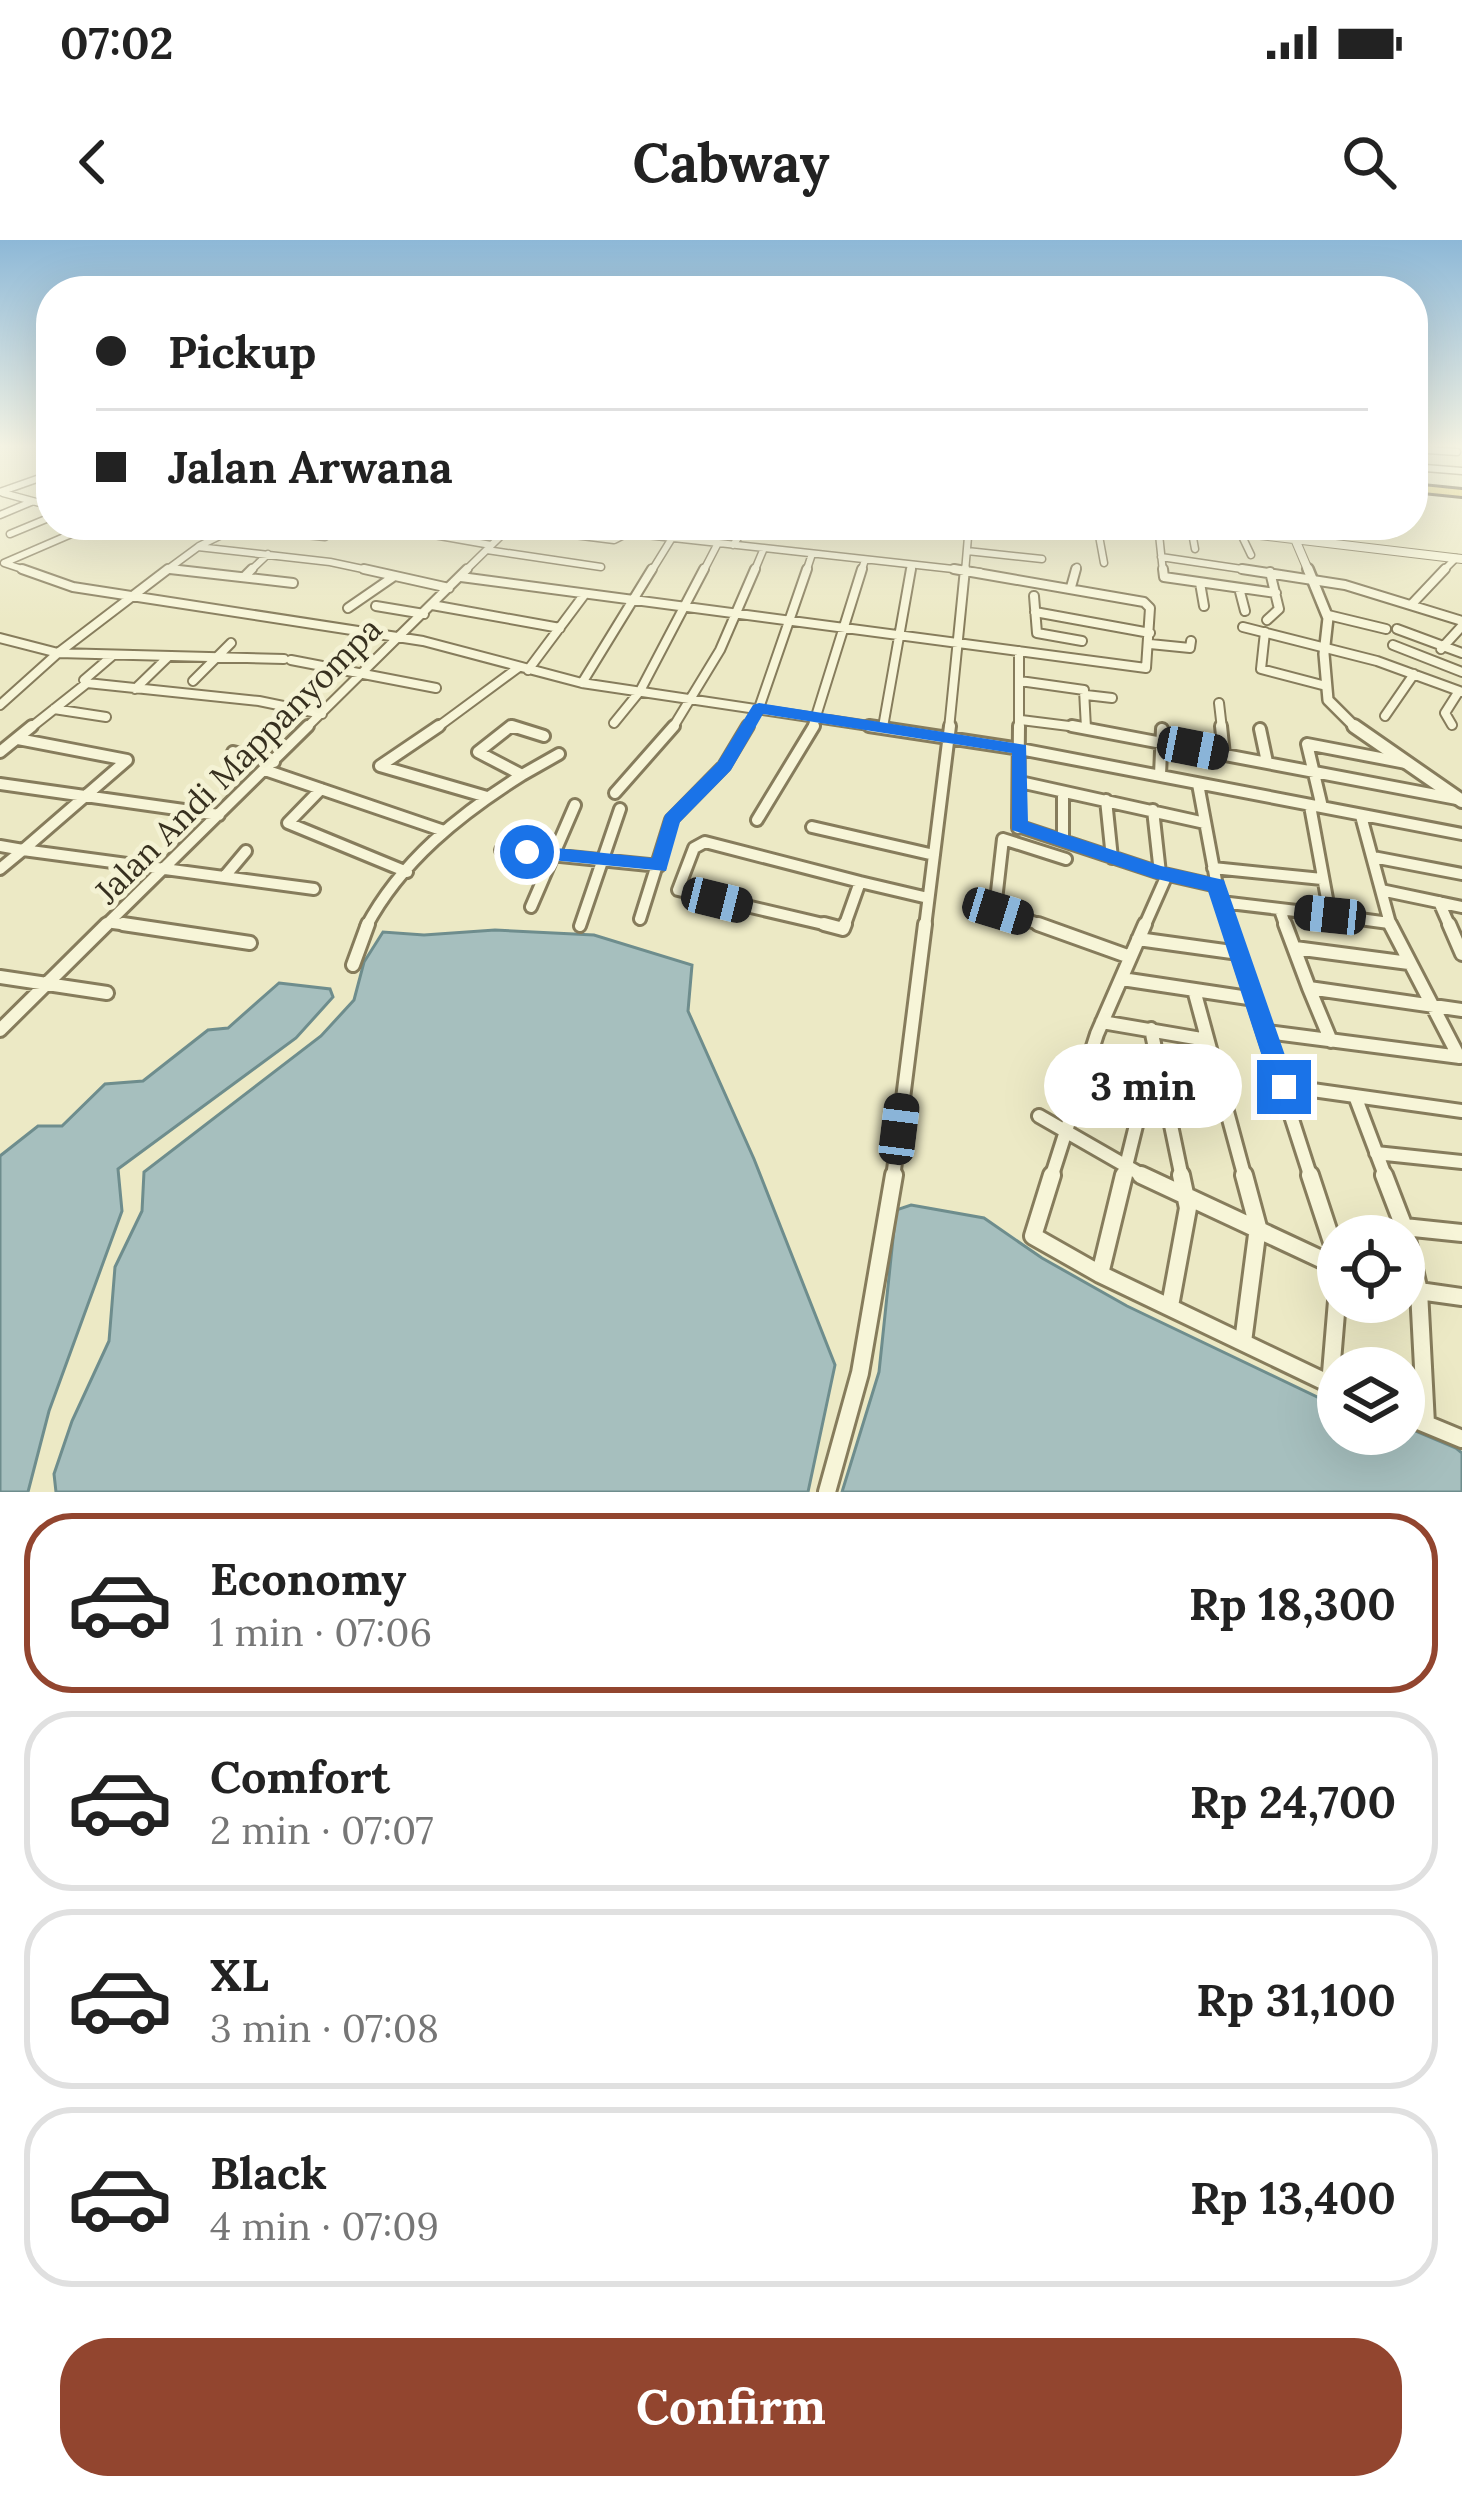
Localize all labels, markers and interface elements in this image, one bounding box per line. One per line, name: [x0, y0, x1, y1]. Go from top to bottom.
text: 07:02: [60, 14, 174, 71]
text: Cabway: [633, 128, 829, 197]
icon: back: [60, 129, 126, 195]
icon: search: [1336, 129, 1402, 195]
text: Pickup: [168, 323, 316, 380]
text: Jalan Arwana: [168, 438, 453, 495]
street label: Jalan Andi Mappanyompa: [85, 608, 390, 913]
car: [1154, 723, 1232, 773]
route start: [500, 825, 554, 879]
car: [678, 874, 756, 926]
car: [958, 883, 1038, 939]
car: [1292, 893, 1368, 937]
callout: 3 min: [1044, 1045, 1242, 1129]
route end: [1257, 1060, 1311, 1114]
text: 3 min: [1090, 1061, 1196, 1111]
car: [877, 1091, 921, 1167]
map controls: [1317, 1215, 1425, 1455]
button: locate: [1317, 1215, 1425, 1323]
button: layers: [1317, 1347, 1425, 1455]
icon: car: [66, 1549, 174, 1657]
text: Economy: [210, 1550, 406, 1607]
text: Rp 18,300: [1189, 1575, 1396, 1632]
text: 1 min · 07:06: [210, 1607, 432, 1657]
icon: car: [66, 1747, 174, 1855]
text: Comfort: [210, 1748, 390, 1805]
text: Rp 24,700: [1190, 1773, 1396, 1830]
text: 2 min · 07:07: [210, 1805, 433, 1855]
icon: car: [66, 1945, 174, 2053]
text: XL: [210, 1946, 269, 2003]
text: Rp 31,100: [1196, 1971, 1396, 2028]
text: 3 min · 07:08: [210, 2003, 439, 2053]
icon: car: [66, 2143, 174, 2251]
text: Black: [210, 2144, 327, 2201]
text: Rp 13,400: [1190, 2169, 1396, 2226]
text: 4 min · 07:09: [210, 2201, 439, 2251]
button: Confirm: [60, 2338, 1402, 2476]

